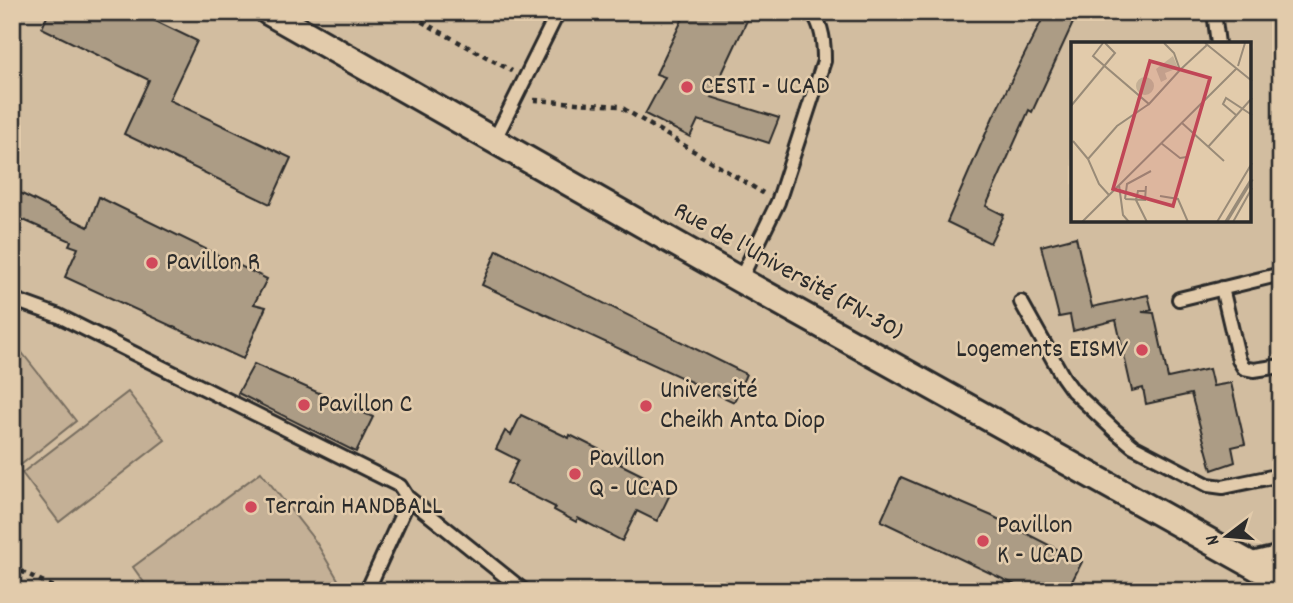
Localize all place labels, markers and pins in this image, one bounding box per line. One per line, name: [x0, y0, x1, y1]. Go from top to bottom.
place label: CESTI - UCAD: [701, 69, 829, 106]
marker: CESTI - UCAD: [679, 79, 695, 95]
place label: Pavillon R: [166, 245, 260, 282]
marker: Pavillon R: [144, 255, 160, 271]
place label: Logements EISMV: [956, 332, 1128, 369]
marker: Logements EISMV: [1134, 342, 1150, 358]
place label: Université Cheikh Anta Diop: [660, 373, 825, 440]
place label: Pavillon C: [318, 387, 413, 424]
marker: Pavillon C: [296, 397, 312, 413]
marker: Université Cheikh Anta Diop: [638, 398, 654, 414]
place label: Pavillon Q - UCAD: [589, 441, 678, 508]
marker: Pavillon Q - UCAD: [567, 466, 583, 482]
place label: Terrain HANDBALL: [265, 489, 443, 526]
marker: Terrain HANDBALL: [243, 499, 259, 515]
place label: Pavillon K - UCAD: [997, 508, 1083, 575]
marker: Pavillon K - UCAD: [975, 533, 991, 549]

